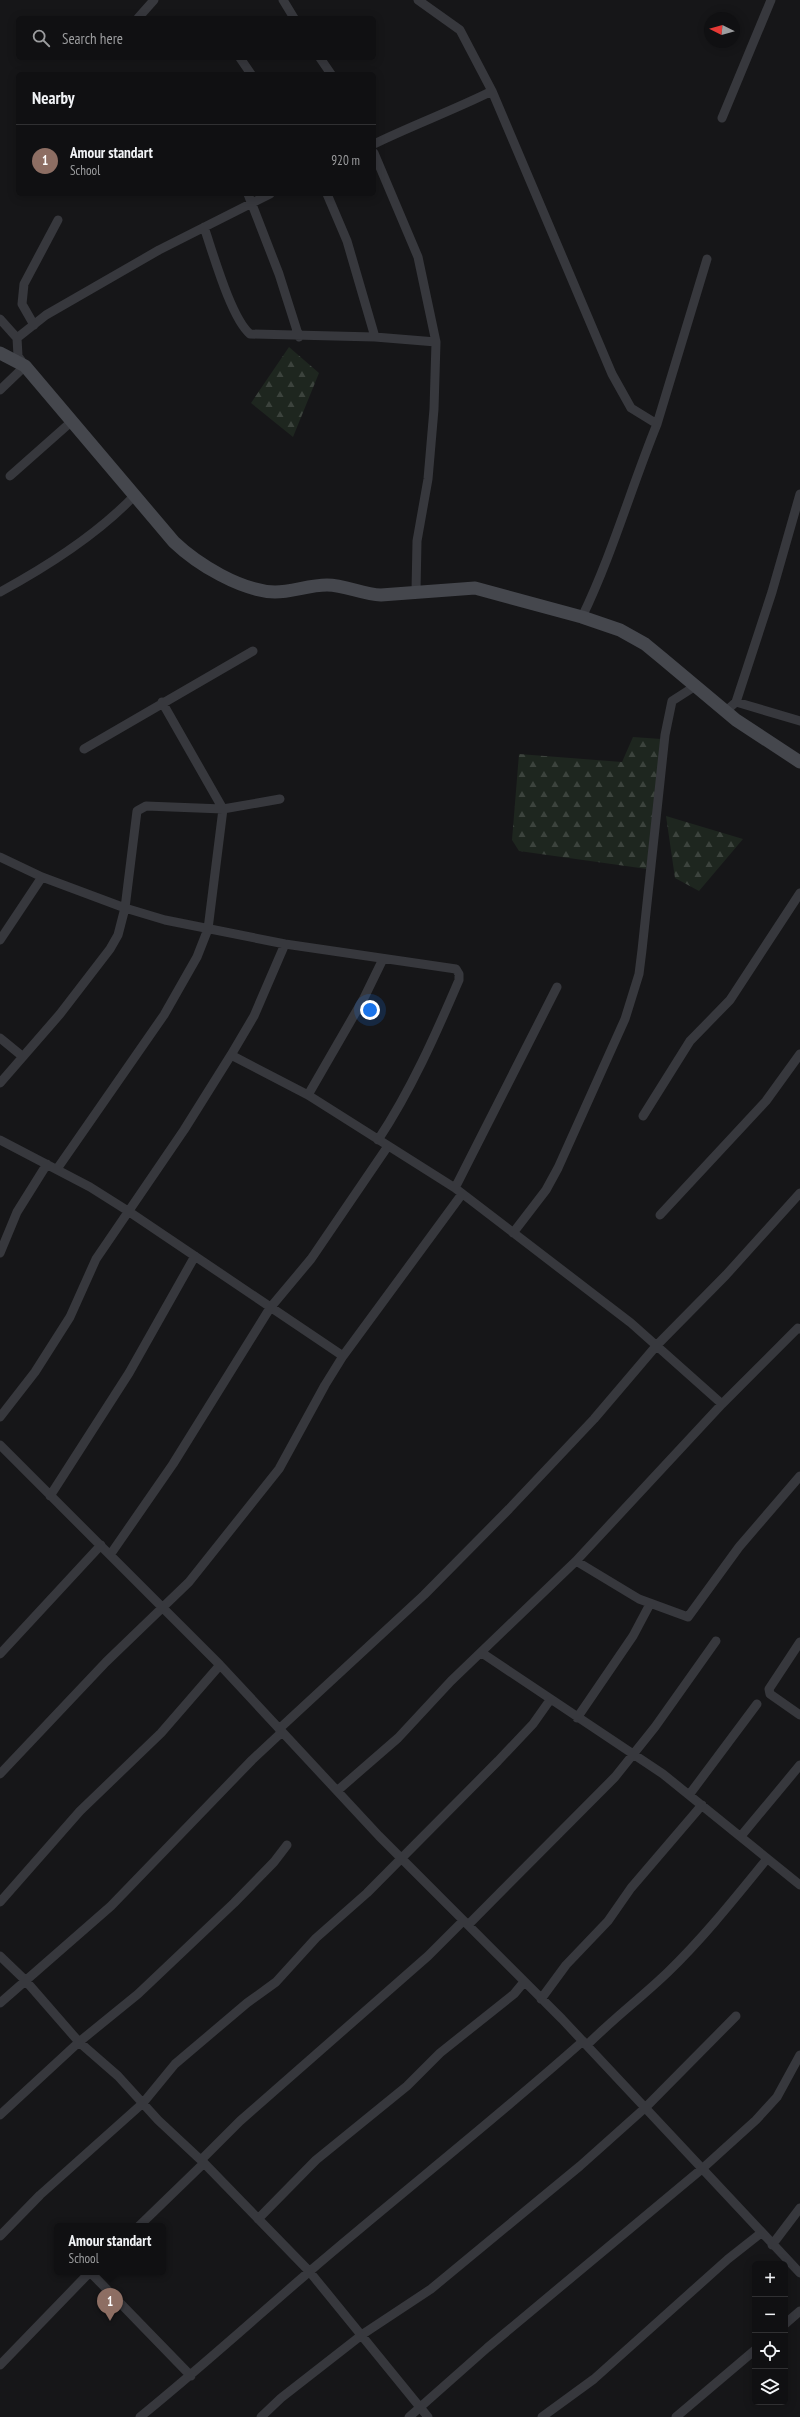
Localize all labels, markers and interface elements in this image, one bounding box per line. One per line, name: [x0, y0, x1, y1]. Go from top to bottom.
north arrow: [704, 12, 740, 48]
search box: [16, 16, 376, 60]
icon: search: [30, 27, 52, 49]
text: Search here: [62, 29, 123, 48]
text: Nearby: [32, 87, 75, 109]
text: Amour standart: [70, 143, 153, 162]
text: 1: [42, 152, 48, 169]
text: 920 m: [331, 152, 360, 169]
text: School: [70, 162, 100, 179]
your location: [360, 1000, 380, 1020]
popup: [54, 2223, 166, 2275]
text: Amour standart: [69, 2231, 151, 2250]
text: School: [69, 2250, 99, 2267]
map controls: [752, 2261, 788, 2405]
button: +: [752, 2261, 788, 2297]
pin: 1: [97, 2288, 123, 2321]
button: −: [752, 2297, 788, 2333]
button: locate: [752, 2333, 788, 2369]
button: layers: [752, 2369, 788, 2405]

